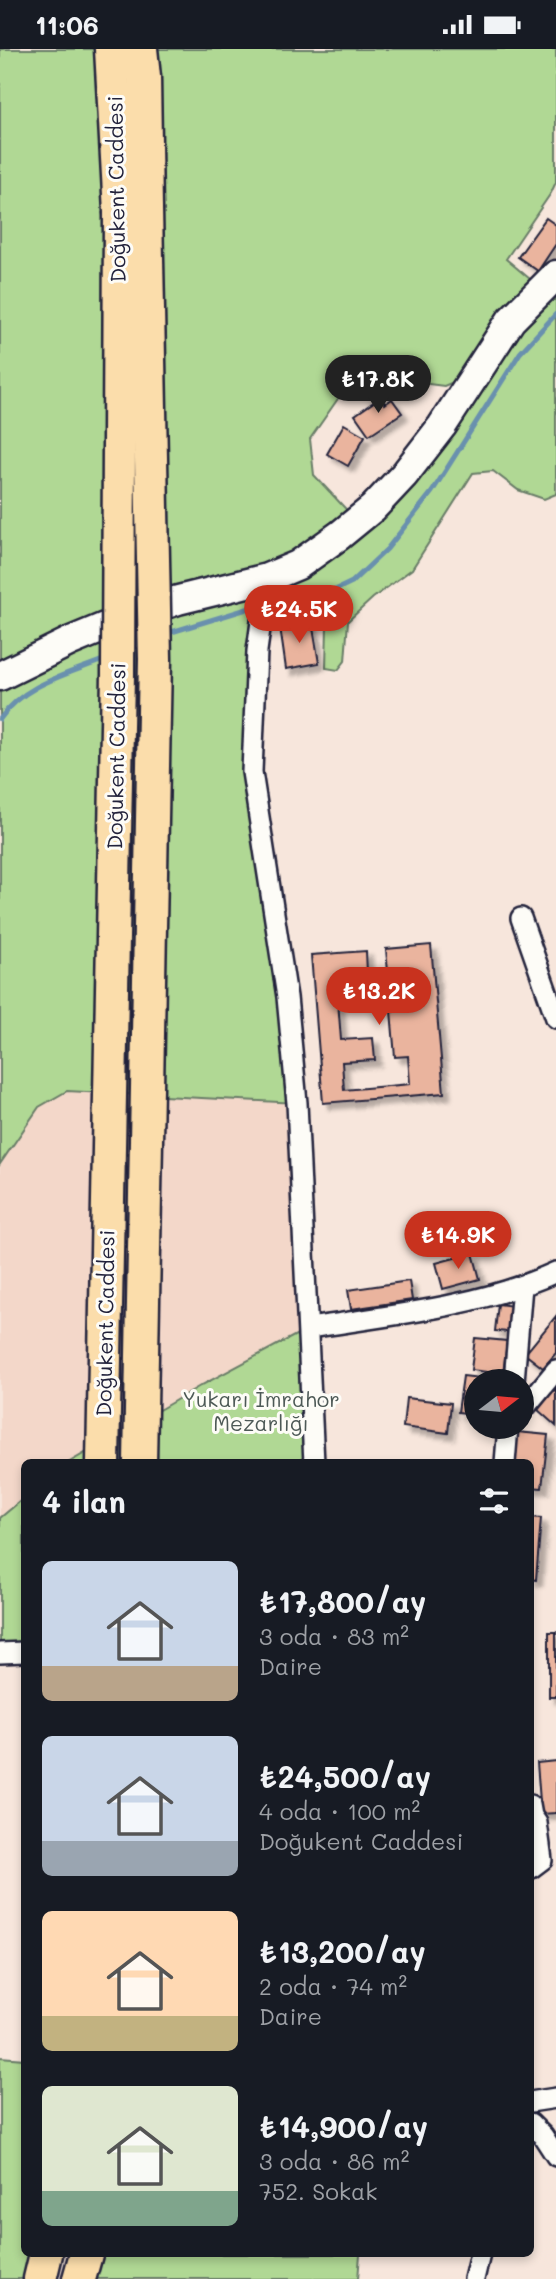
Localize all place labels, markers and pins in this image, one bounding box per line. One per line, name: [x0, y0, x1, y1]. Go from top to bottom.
pin: ₺17.8K: [321, 355, 435, 415]
pin: ₺24.5K: [242, 585, 356, 645]
pin: ₺13.2K: [322, 967, 436, 1027]
pin: ₺14.9K: [401, 1211, 515, 1271]

